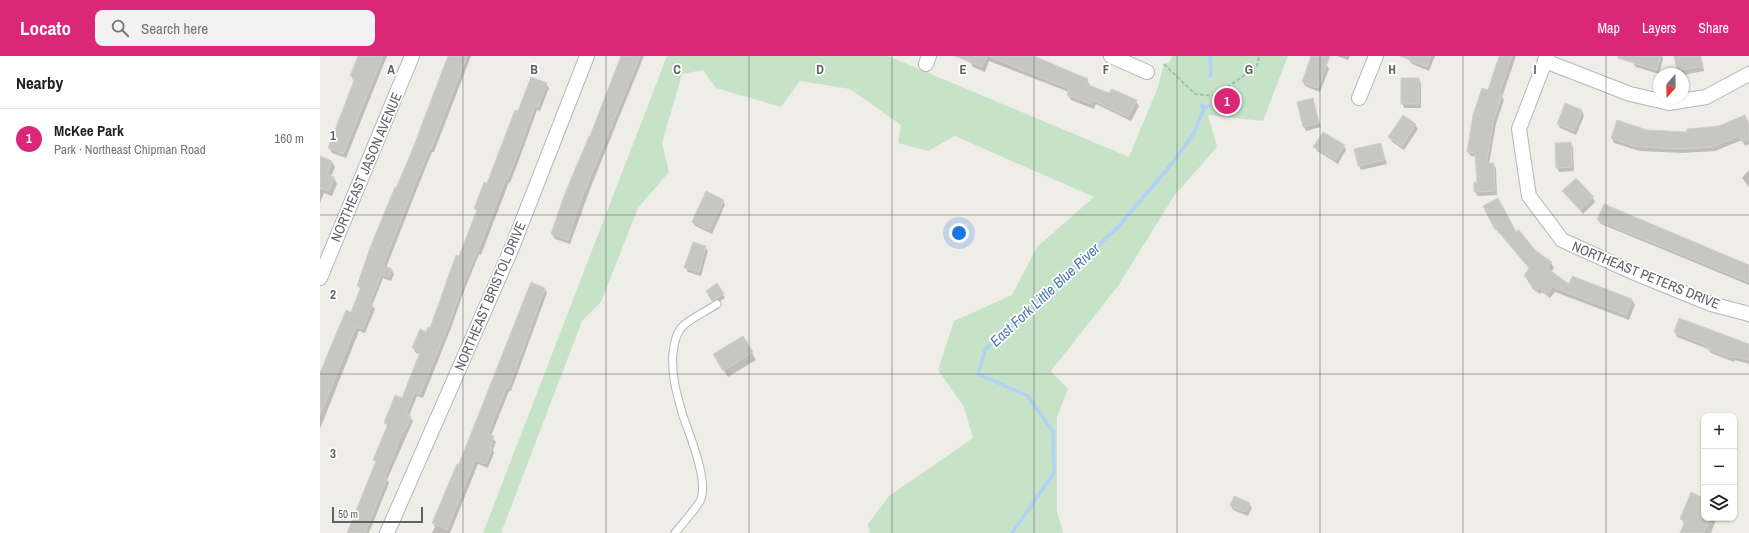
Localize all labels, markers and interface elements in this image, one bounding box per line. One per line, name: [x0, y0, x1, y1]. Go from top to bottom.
search box: [95, 10, 375, 46]
text: Locato: [20, 15, 71, 41]
icon: search: [109, 17, 131, 39]
text: Search here: [141, 18, 208, 39]
text: Map: [1598, 19, 1620, 37]
text: Layers: [1642, 19, 1676, 37]
text: Share: [1698, 19, 1729, 37]
text: A: [387, 61, 395, 78]
text: B: [530, 61, 538, 78]
text: C: [673, 61, 681, 78]
text: D: [816, 61, 824, 78]
text: E: [959, 61, 967, 78]
text: F: [1103, 61, 1110, 78]
text: G: [1245, 61, 1253, 78]
text: H: [1388, 61, 1396, 78]
text: I: [1534, 61, 1537, 78]
north arrow: [1653, 68, 1689, 104]
text: Nearby: [16, 71, 63, 94]
pin: 1: [1214, 86, 1240, 116]
street label: NORTHEAST JASON AVENUE: [326, 89, 406, 245]
text: McKee Park: [54, 120, 124, 141]
text: 1: [330, 127, 336, 144]
text: 1: [26, 130, 32, 147]
text: 160 m: [274, 130, 304, 147]
text: Park · Northeast Chipman Road: [54, 141, 206, 158]
street label: NORTHEAST BRISTOL DRIVE: [450, 219, 530, 373]
your location: [949, 223, 969, 243]
street label: NORTHEAST PETERS DRIVE: [1569, 237, 1723, 313]
water label: East Fork Little Blue River: [985, 238, 1105, 351]
text: 2: [330, 286, 336, 303]
map controls: [1701, 413, 1737, 521]
button: +: [1701, 413, 1737, 449]
text: 3: [330, 445, 336, 462]
button: −: [1701, 449, 1737, 485]
button: layers: [1701, 485, 1737, 521]
scale bar: [332, 505, 423, 524]
text: 50 m: [338, 507, 358, 521]

